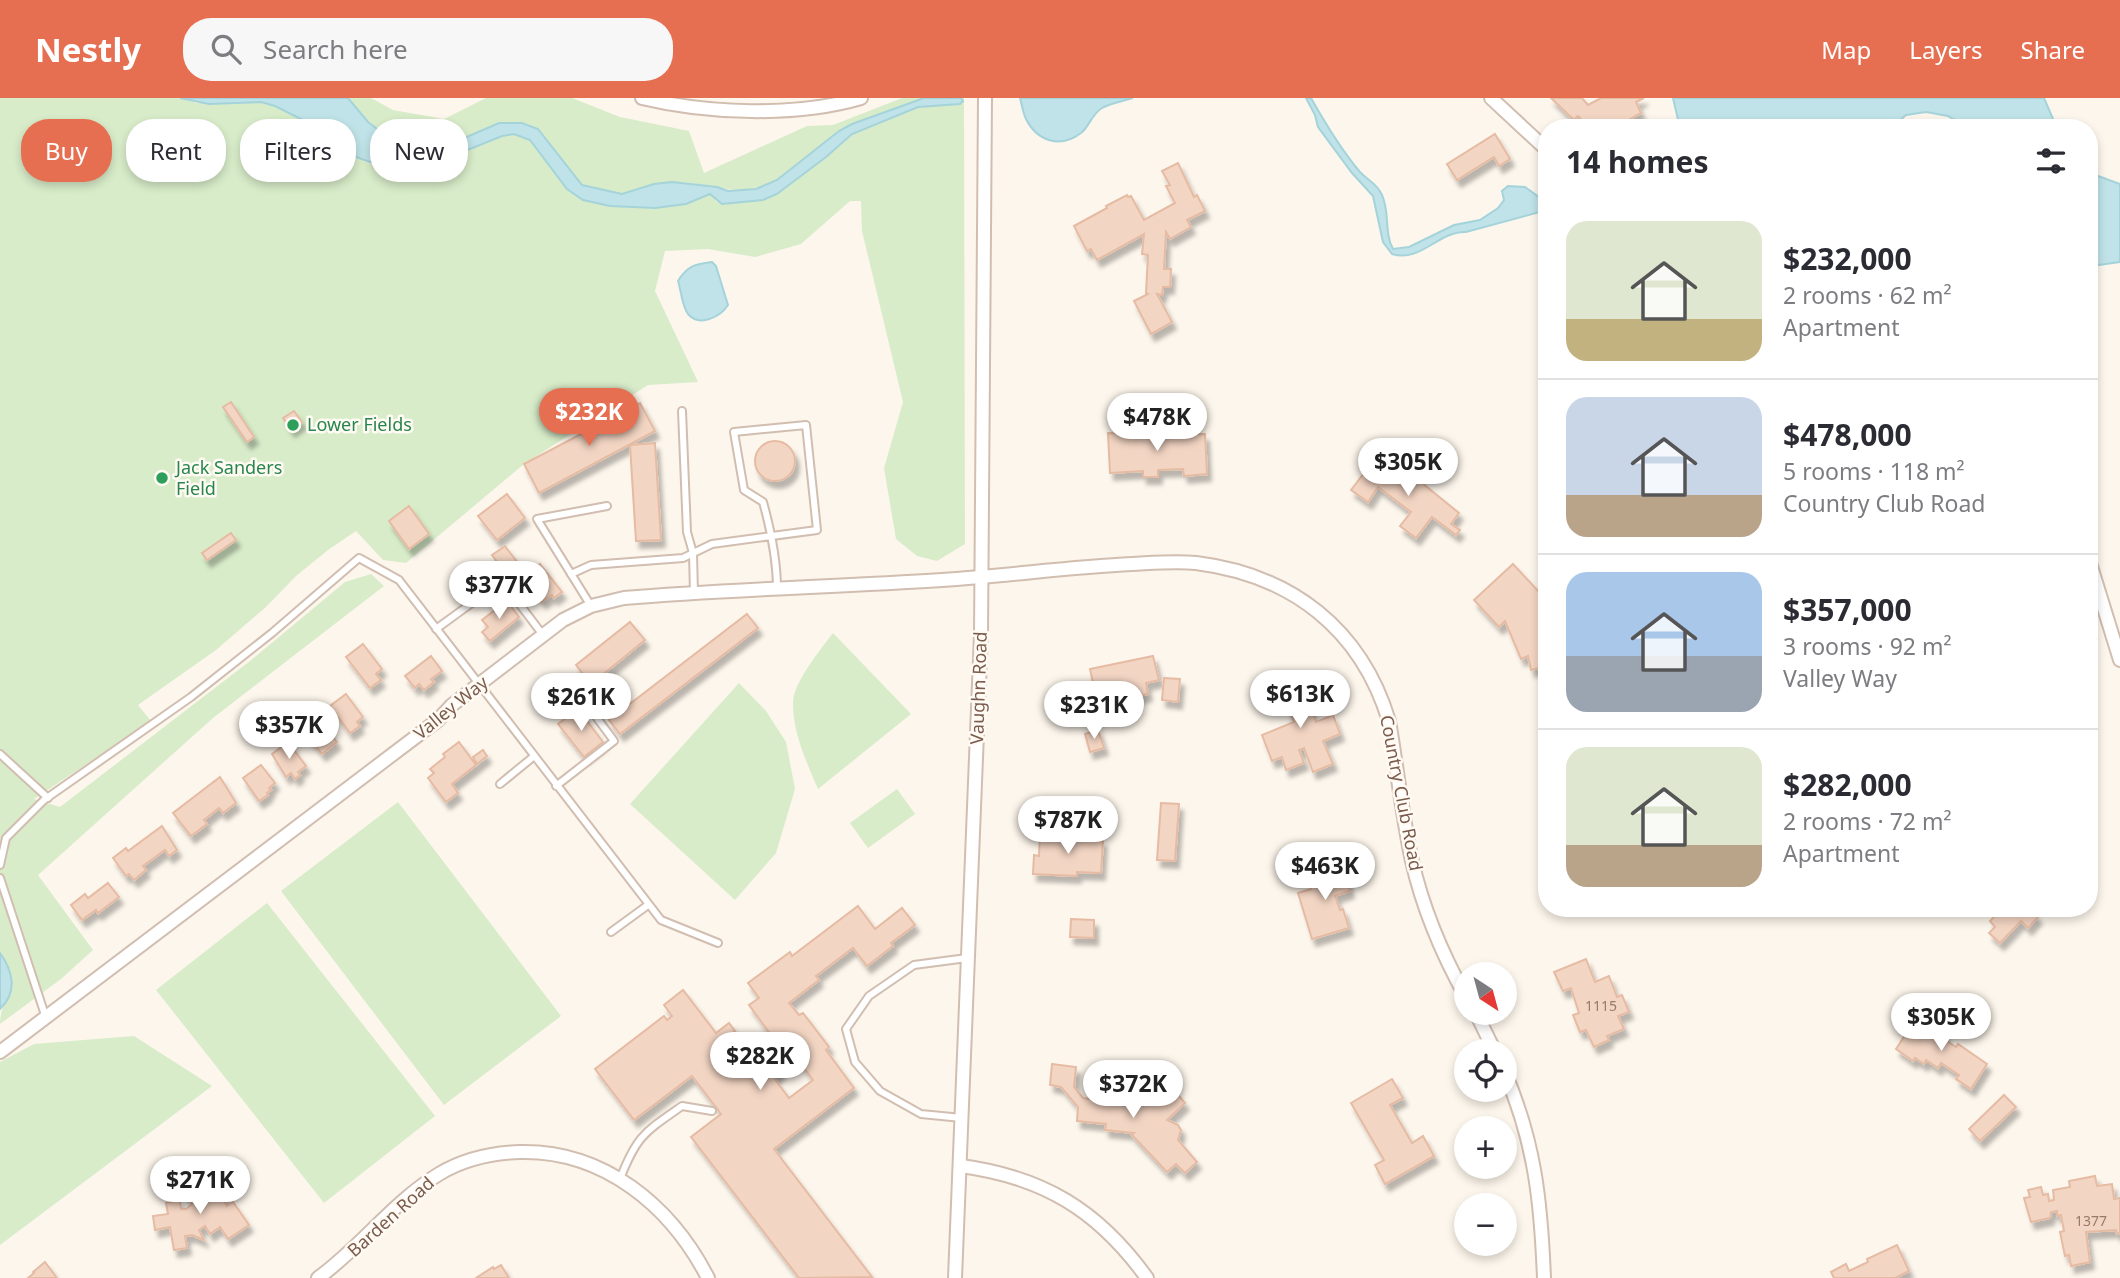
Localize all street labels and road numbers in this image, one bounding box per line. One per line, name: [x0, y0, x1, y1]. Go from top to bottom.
street label: Vaughn Road: [964, 631, 992, 745]
street label: Valley Way: [408, 669, 493, 745]
street label: Country Club Road: [1375, 713, 1429, 873]
street label: Barden Road: [342, 1171, 439, 1262]

